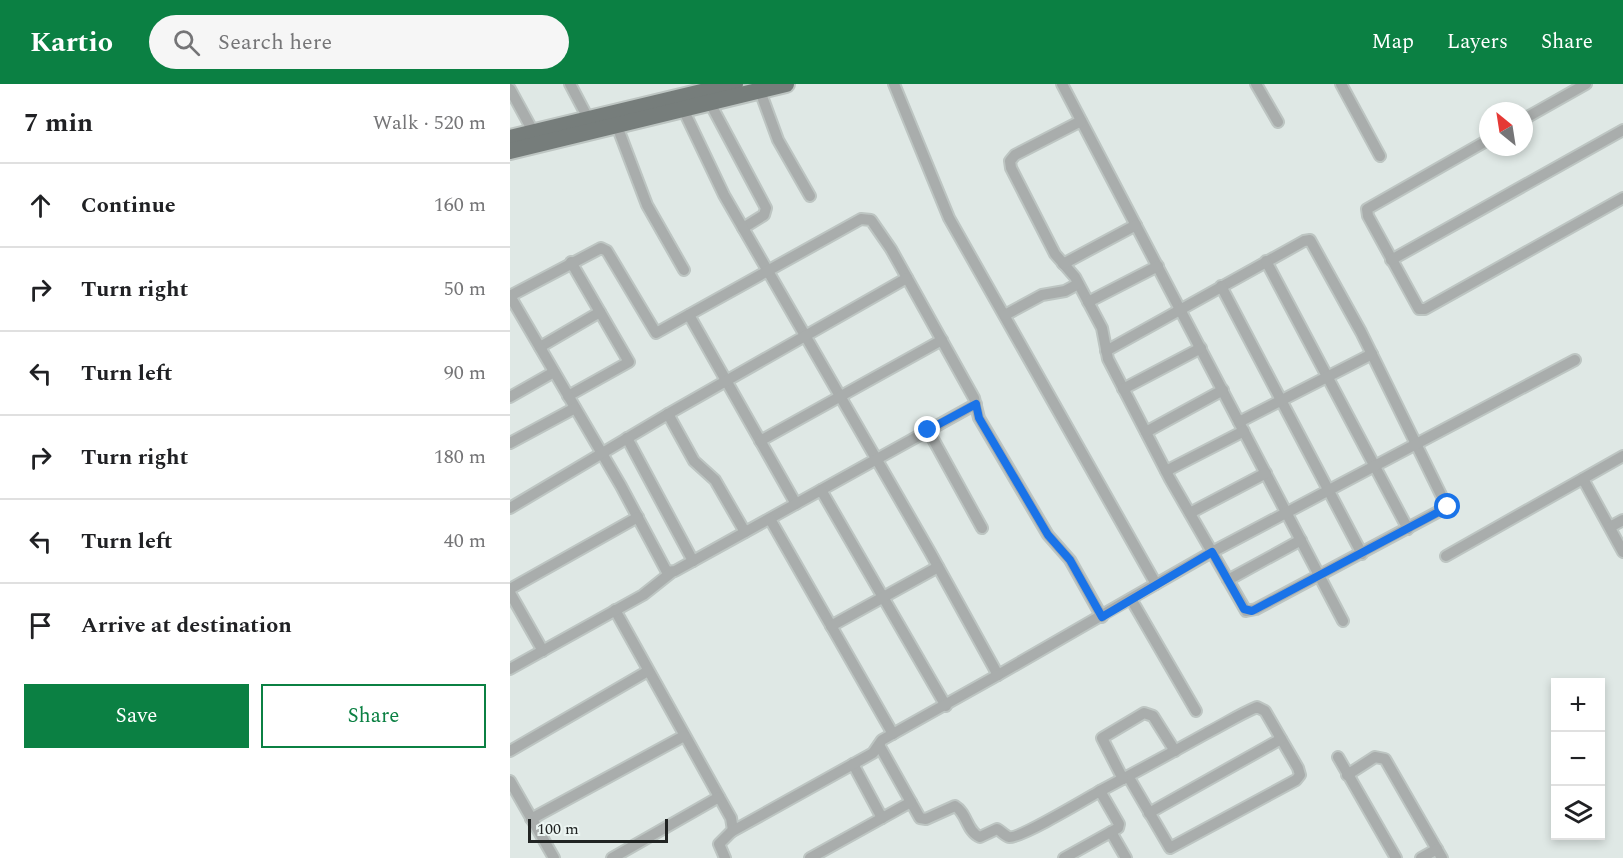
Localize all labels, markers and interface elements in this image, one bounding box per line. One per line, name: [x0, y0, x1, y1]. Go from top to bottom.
search box: [149, 15, 569, 69]
text: Kartio: [30, 21, 113, 64]
icon: search: [170, 26, 203, 59]
text: Search here: [218, 26, 332, 59]
text: Map: [1372, 26, 1414, 58]
text: Layers: [1447, 26, 1508, 58]
text: Share: [1541, 26, 1593, 58]
north arrow: [1479, 102, 1533, 156]
text: 7 min: [24, 103, 93, 143]
text: Walk · 520 m: [373, 108, 486, 138]
icon: ahead: [24, 189, 57, 222]
text: Continue: [81, 189, 176, 222]
text: 160 m: [434, 190, 486, 220]
icon: right: [24, 273, 57, 306]
text: Turn right: [81, 273, 188, 306]
text: 50 m: [444, 274, 486, 304]
icon: left: [24, 357, 57, 390]
text: Turn left: [81, 357, 173, 390]
text: 90 m: [444, 358, 486, 388]
route end: [914, 416, 940, 442]
icon: right: [24, 441, 57, 474]
text: Turn right: [81, 441, 188, 474]
text: 180 m: [434, 442, 486, 472]
route start: [1434, 493, 1460, 519]
icon: left: [24, 525, 57, 558]
text: Turn left: [81, 525, 173, 558]
text: 40 m: [444, 526, 486, 556]
icon: arrive: [24, 609, 57, 642]
text: Arrive at destination: [81, 609, 292, 642]
map controls: [1551, 678, 1605, 840]
button: +: [1551, 678, 1605, 732]
button: Save: [24, 684, 249, 748]
button: Share: [261, 684, 486, 748]
button: −: [1551, 732, 1605, 786]
button: layers: [1551, 786, 1605, 840]
scale bar: [528, 816, 668, 844]
text: 100 m: [537, 817, 579, 841]

